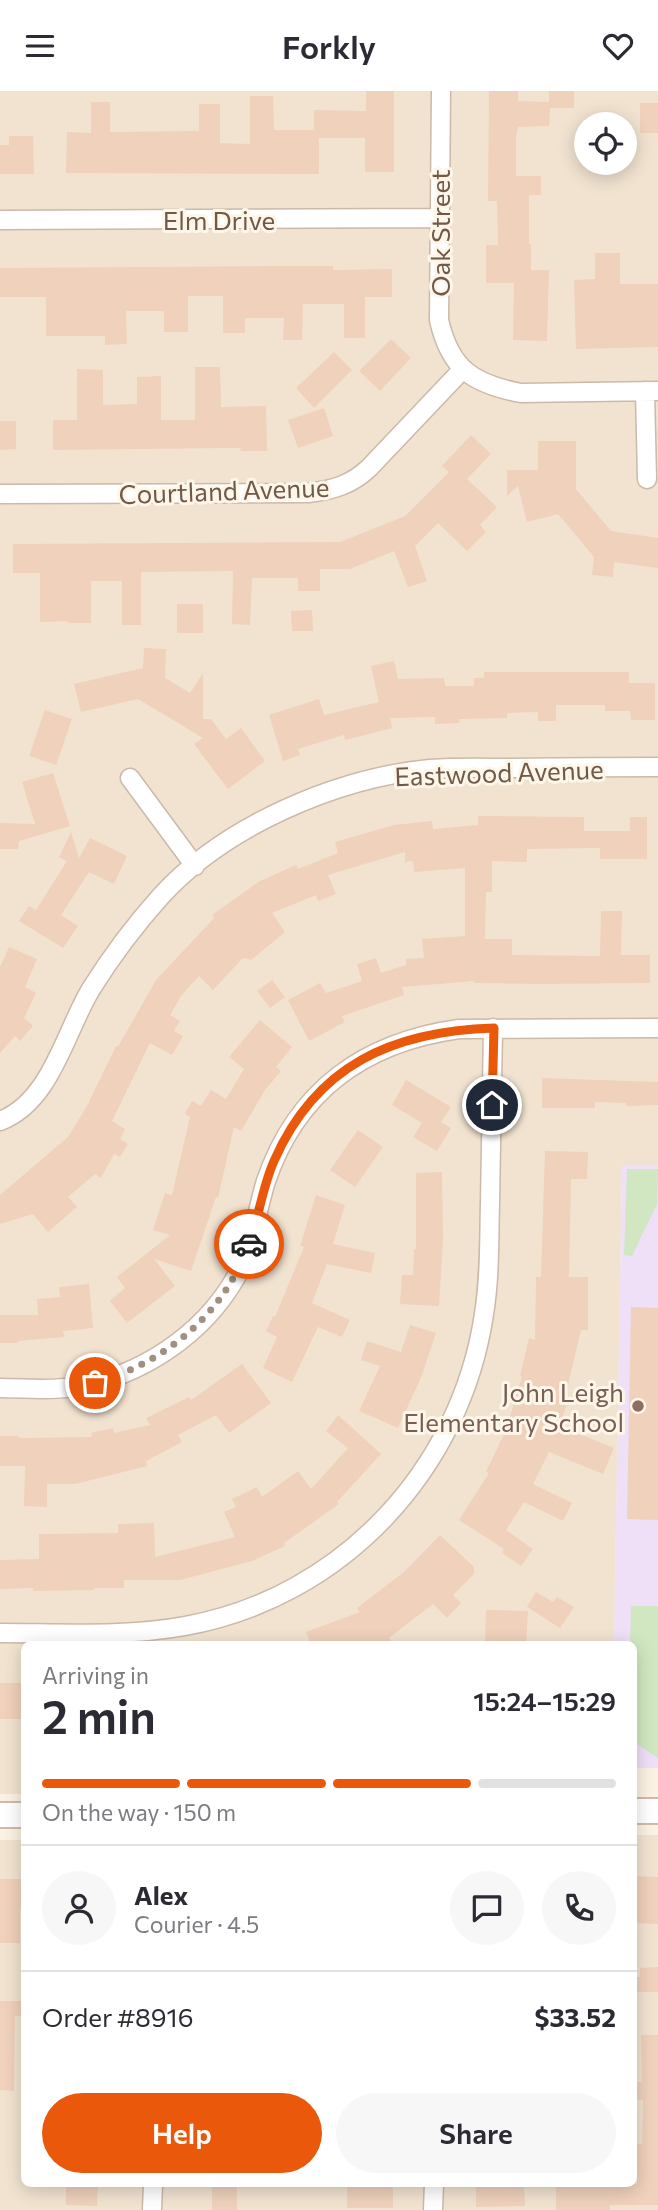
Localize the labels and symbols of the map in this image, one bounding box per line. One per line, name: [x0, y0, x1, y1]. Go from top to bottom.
street label: Oak Street: [424, 169, 455, 297]
street label: Elm Drive: [163, 204, 275, 235]
street label: Courtland Avenue: [118, 471, 330, 509]
street label: Eastwood Avenue: [394, 753, 604, 791]
pin: [462, 1075, 522, 1135]
courier: [214, 1209, 284, 1279]
pin: [65, 1353, 125, 1413]
place label: John Leigh Elementary School: [403, 1376, 624, 1437]
marker: John Leigh Elementary School: [630, 1398, 646, 1414]

